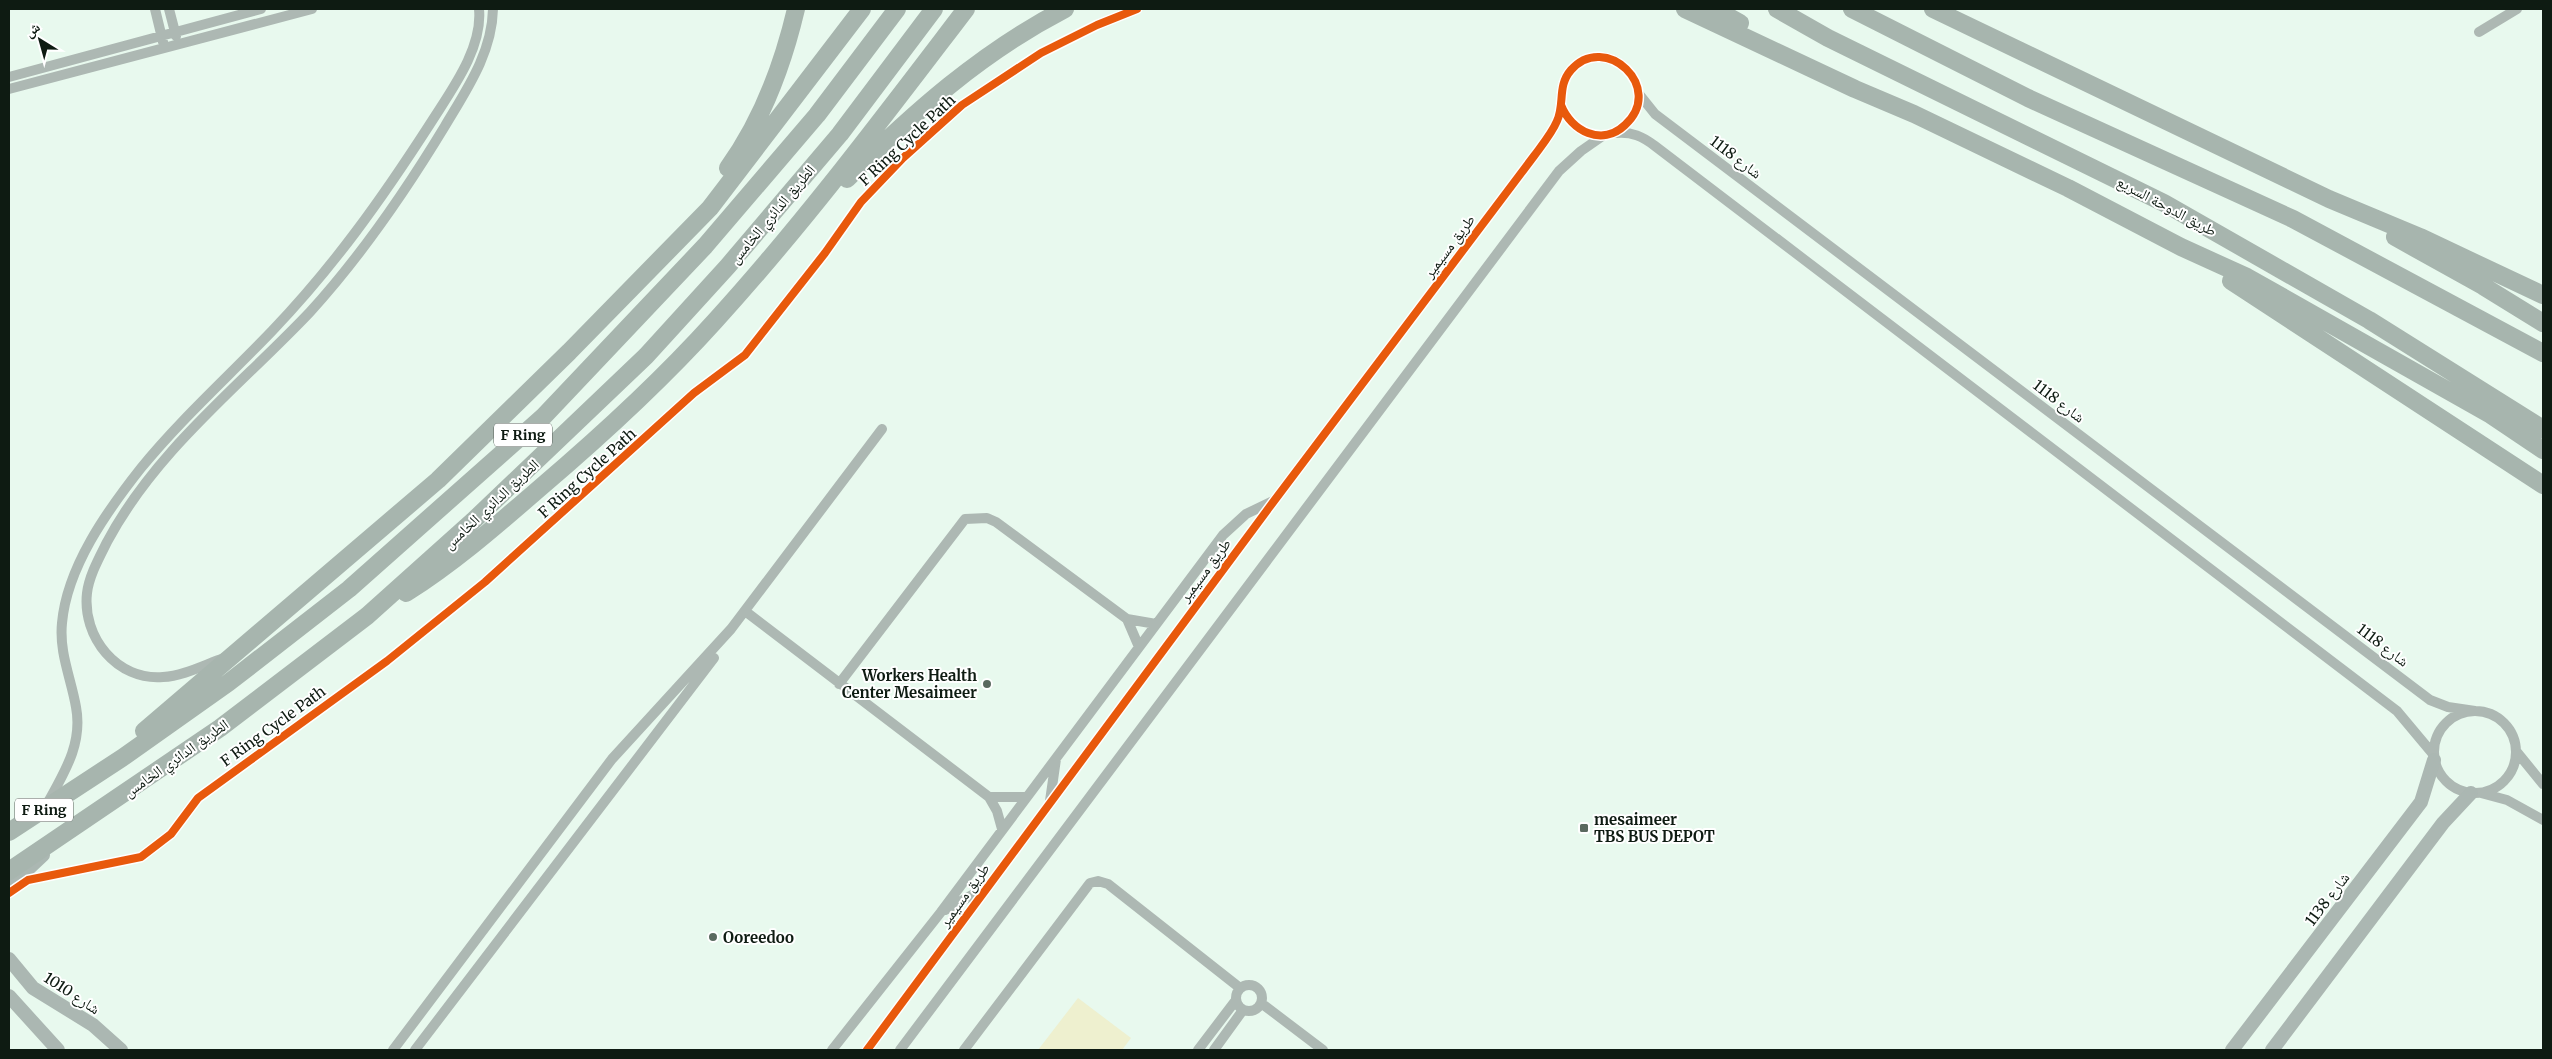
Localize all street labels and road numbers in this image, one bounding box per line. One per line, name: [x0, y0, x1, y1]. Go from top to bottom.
street label: F Ring Cycle Path: [855, 90, 959, 190]
street label: شارع 1118: [1706, 131, 1766, 184]
street label: الطريق الدائري الخامس: [725, 161, 821, 269]
street label: طريق الدوحة السريع: [2113, 172, 2220, 241]
street label: طريق مسيمير: [1419, 211, 1480, 283]
street label: شارع 1118: [2029, 375, 2089, 428]
road number: F Ring: [494, 424, 552, 446]
street label: F Ring Cycle Path: [534, 424, 640, 522]
street label: الطريق الدائري الخامس: [439, 455, 545, 555]
street label: طريق مسيمير: [1175, 535, 1236, 607]
street label: شارع 1118: [2353, 619, 2413, 672]
street label: F Ring Cycle Path: [217, 682, 329, 770]
street label: الطريق الدائري الخامس: [120, 715, 234, 804]
road number: F Ring: [15, 798, 73, 822]
street label: طريق مسيمير: [934, 859, 994, 932]
street label: شارع 1138: [2301, 868, 2354, 930]
street label: شارع 1010: [40, 968, 104, 1019]

